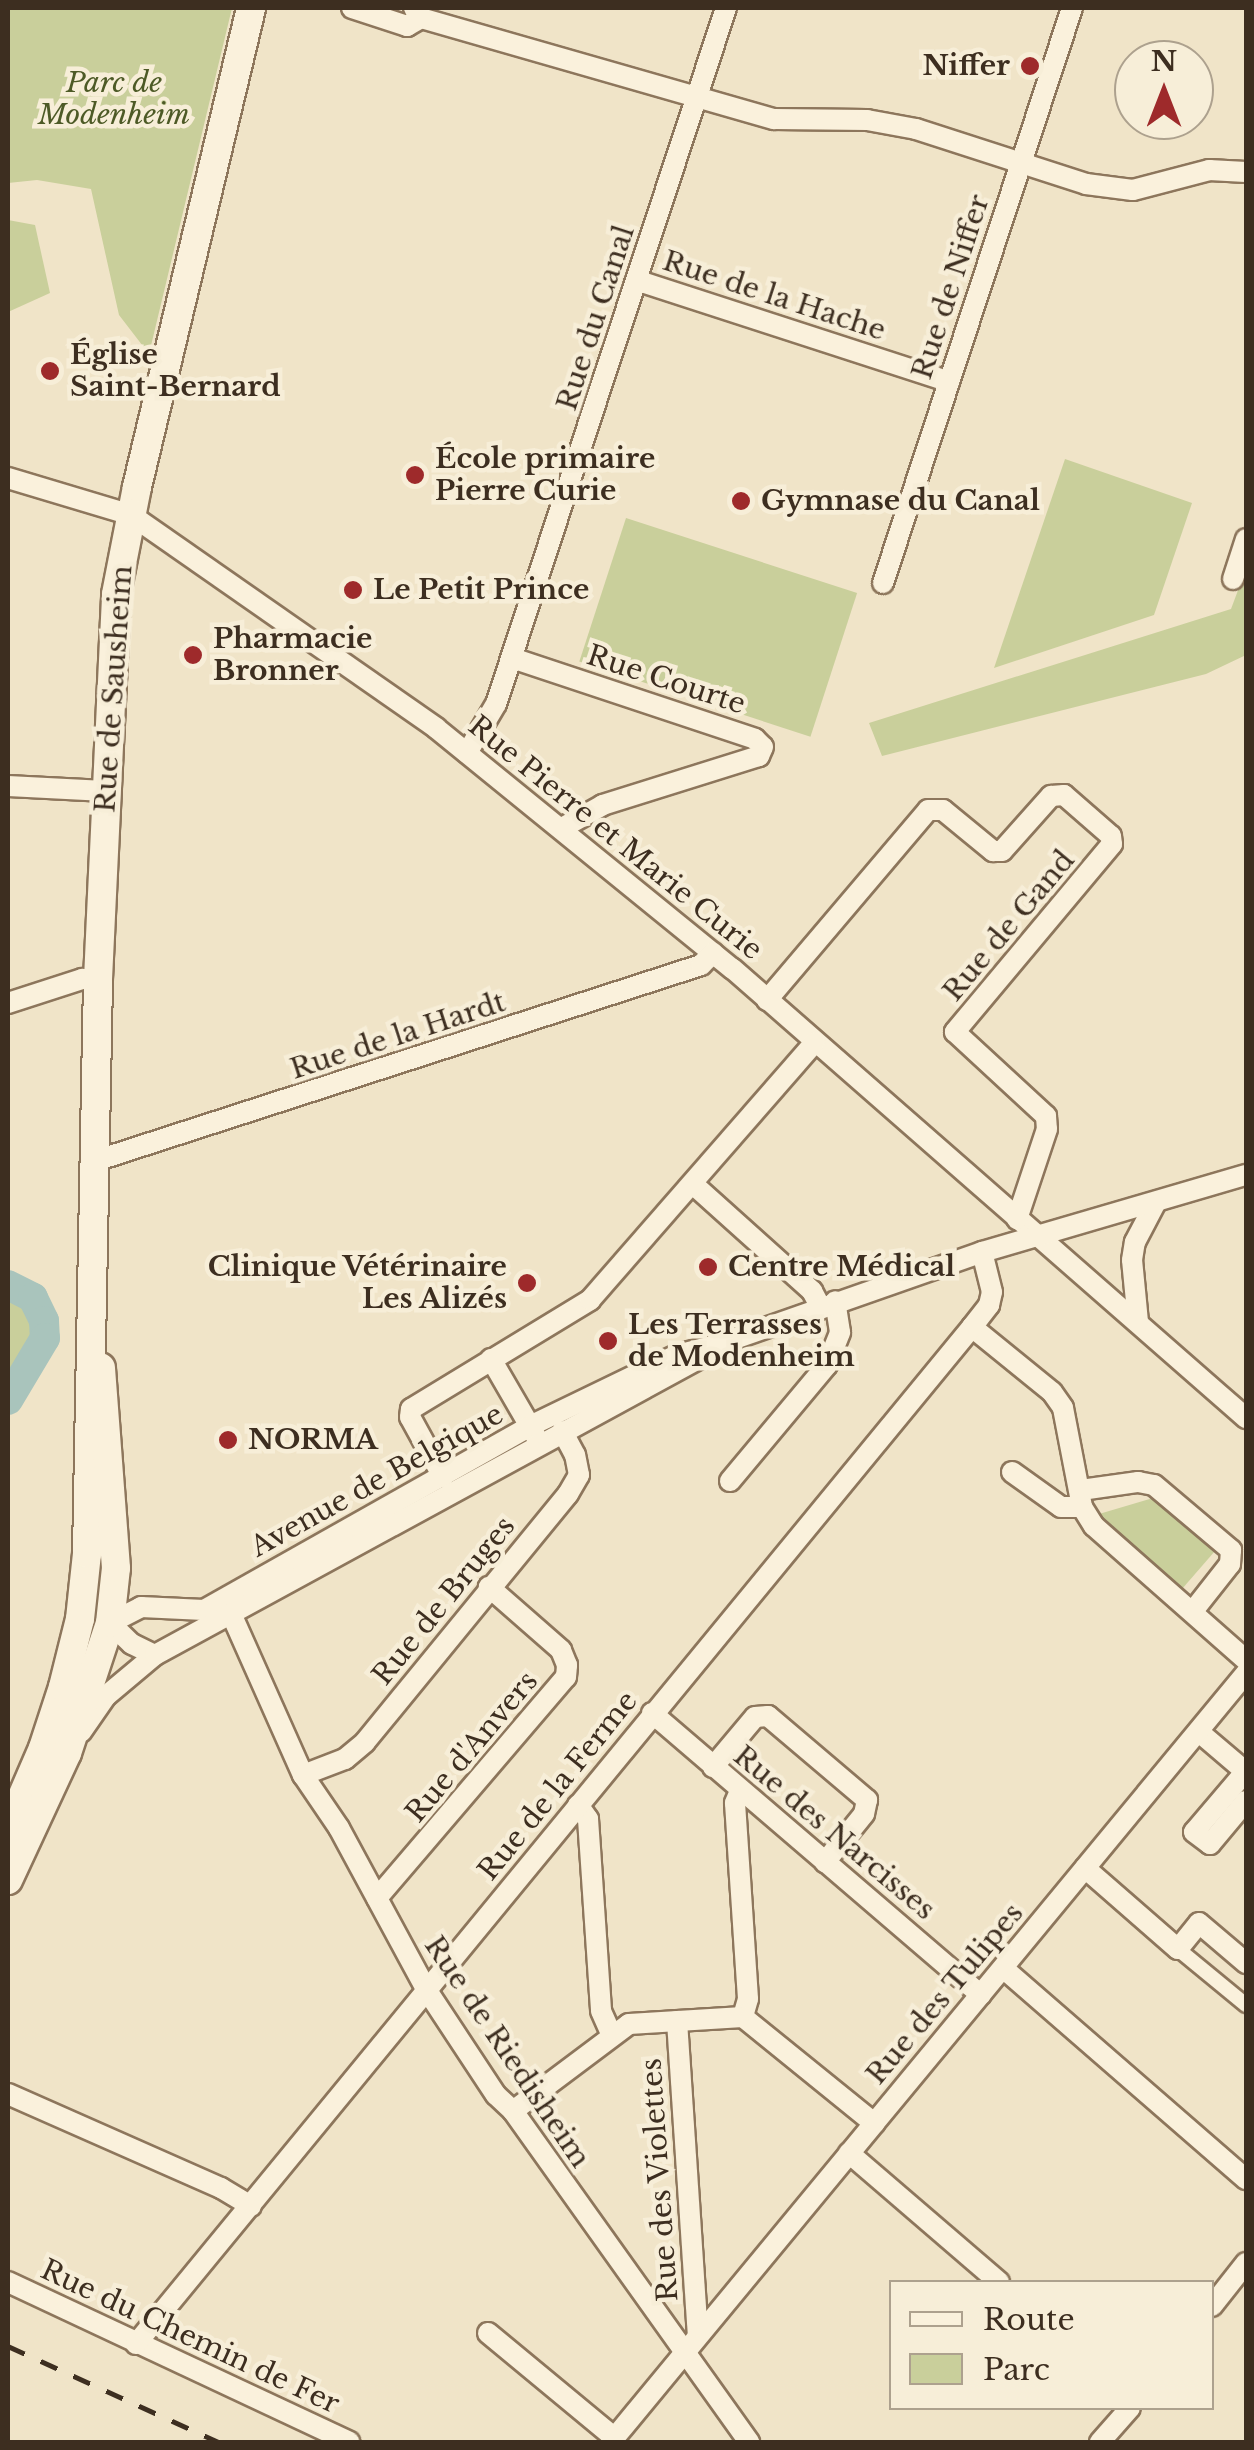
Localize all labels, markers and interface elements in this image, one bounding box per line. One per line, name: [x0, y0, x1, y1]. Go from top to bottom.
north arrow: [1114, 40, 1214, 140]
text: N: [1151, 44, 1177, 79]
place label: Niffer: [922, 49, 1010, 83]
marker: Niffer: [1019, 55, 1041, 77]
park label: Parc de Modenheim: [38, 66, 190, 132]
street label: Rue de Niffer: [905, 191, 997, 383]
street label: Rue du Canal: [550, 221, 642, 415]
street label: Rue de la Hache: [658, 244, 890, 348]
place label: Église Saint-Bernard: [70, 338, 281, 404]
marker: Église Saint-Bernard: [39, 360, 61, 382]
place label: École primaire Pierre Curie: [435, 442, 655, 508]
marker: École primaire Pierre Curie: [404, 464, 426, 486]
place label: Gymnase du Canal: [761, 484, 1040, 518]
marker: Gymnase du Canal: [730, 490, 752, 512]
street label: Rue de Sausheim: [89, 564, 139, 814]
place label: Le Petit Prince: [373, 573, 589, 607]
marker: Le Petit Prince: [342, 579, 364, 601]
place label: Pharmacie Bronner: [213, 622, 372, 688]
street label: Rue Courte: [583, 639, 749, 721]
marker: Pharmacie Bronner: [182, 644, 204, 666]
street label: Rue Pierre et Marie Curie: [461, 709, 769, 967]
street label: Rue de Gand: [936, 844, 1082, 1008]
street label: Rue de la Hardt: [286, 985, 510, 1087]
place label: Clinique Vétérinaire Les Alizés: [207, 1250, 507, 1316]
place label: Centre Médical: [728, 1250, 955, 1284]
marker: Centre Médical: [697, 1256, 719, 1278]
marker: Clinique Vétérinaire Les Alizés: [516, 1272, 538, 1294]
place label: Les Terrasses de Modenheim: [628, 1308, 855, 1374]
marker: Les Terrasses de Modenheim: [597, 1330, 619, 1352]
street label: Avenue de Belgique: [245, 1398, 509, 1564]
place label: NORMA: [248, 1423, 378, 1457]
marker: NORMA: [217, 1429, 239, 1451]
street label: Rue de Bruges: [366, 1510, 522, 1692]
street label: Rue d'Anvers: [399, 1665, 545, 1829]
street label: Rue de la Ferme: [471, 1685, 645, 1887]
street label: Rue des Narcisses: [727, 1739, 941, 1927]
street label: Rue des Tulipes: [859, 1896, 1031, 2092]
street label: Rue de Riedisheim: [417, 1930, 597, 2174]
street label: Rue des Violettes: [635, 2057, 685, 2303]
street label: Rue du Chemin de Fer: [36, 2253, 344, 2421]
legend: [889, 2280, 1214, 2410]
text: Route: [983, 2301, 1075, 2338]
text: Parc: [983, 2351, 1050, 2388]

